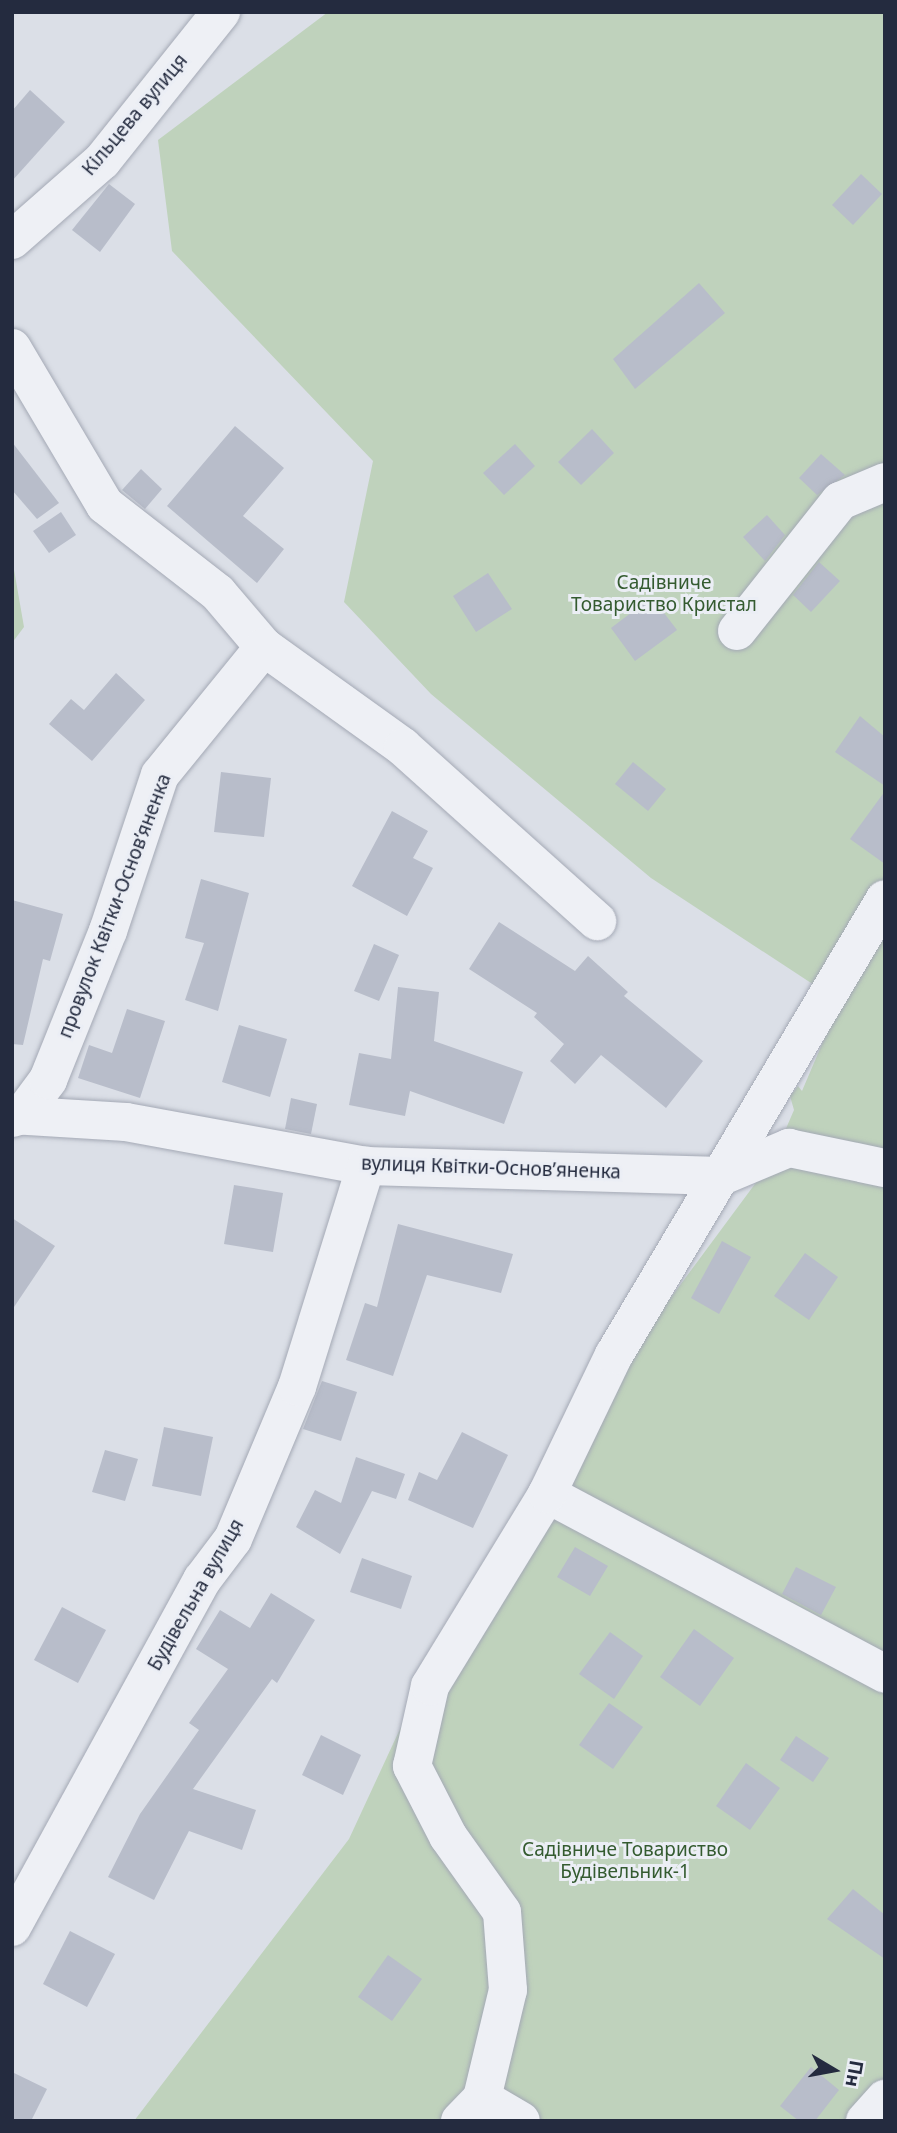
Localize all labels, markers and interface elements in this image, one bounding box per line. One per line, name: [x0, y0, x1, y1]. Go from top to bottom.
street label: Кільцева вулиця: [78, 50, 192, 180]
park label: Садівниче Товариство Кристал: [571, 572, 757, 616]
street label: провулок Квітки-Основʼяненка: [54, 771, 176, 1041]
street label: вулиця Квітки-Основʼяненка: [361, 1152, 621, 1184]
street label: Будівельна вулиця: [143, 1515, 249, 1675]
park label: Садівниче Товариство Будівельник-1: [522, 1839, 728, 1883]
north arrow: [799, 2035, 869, 2105]
text: Пн: [840, 2058, 870, 2089]

